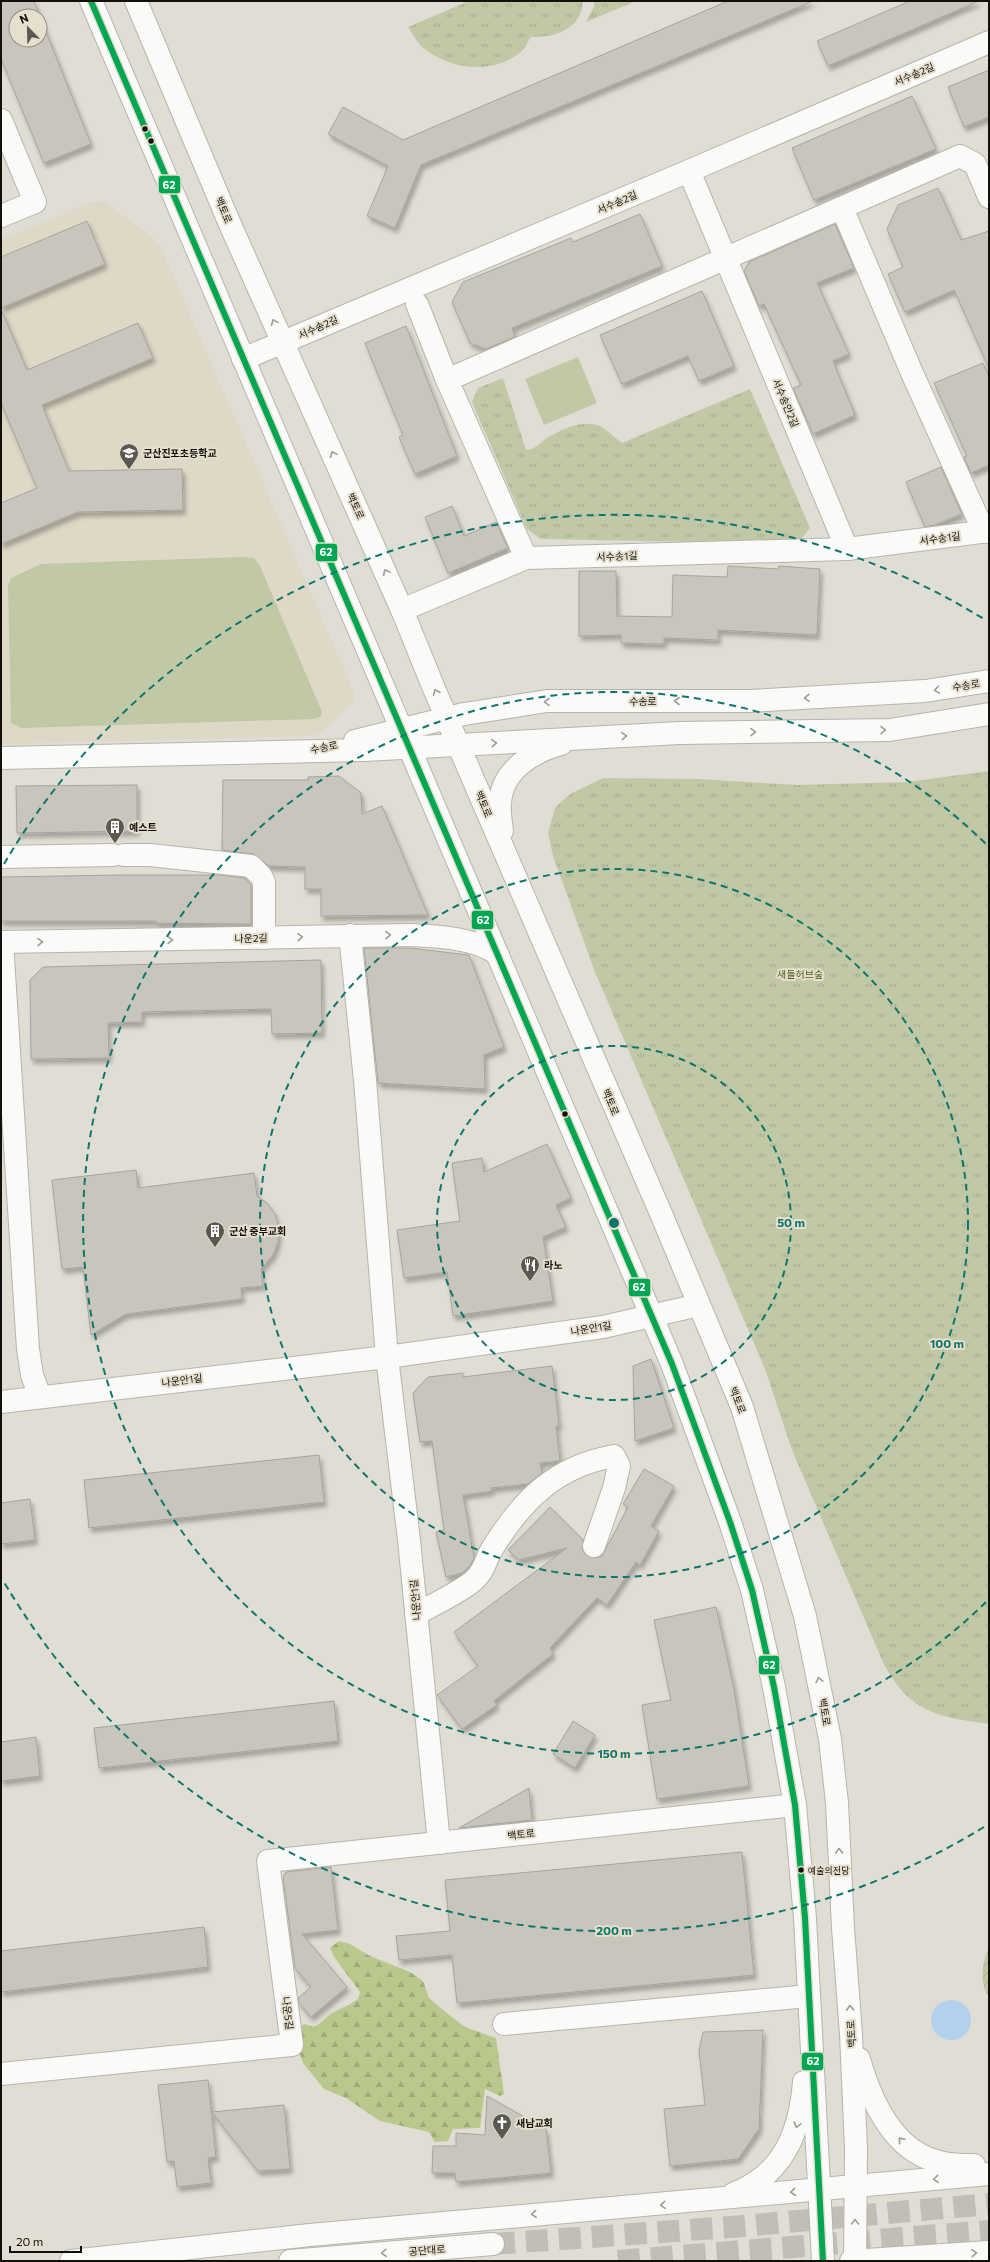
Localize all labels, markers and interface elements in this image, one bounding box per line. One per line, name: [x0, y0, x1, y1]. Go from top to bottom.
north arrow: [8, 8, 48, 48]
text: N: [18, 11, 30, 26]
street label: 서수송2길: [892, 60, 936, 88]
unlabelled marker: [140, 124, 150, 134]
unlabelled marker: [146, 136, 156, 146]
line badge: 62: [158, 175, 181, 194]
text: 62: [163, 178, 175, 191]
street label: 서수송2길: [595, 188, 639, 216]
street label: 백토로: [213, 195, 235, 225]
street label: 서수송2길: [296, 313, 340, 341]
one-way arrow: [271, 319, 279, 326]
street label: 서수송안2길: [770, 377, 802, 429]
school or university icon: 군산진포초등학교: [118, 442, 140, 470]
place label: 군산진포초등학교: [143, 447, 217, 459]
one-way arrow: [330, 450, 338, 458]
street label: 백토로: [345, 491, 367, 521]
street label: 서수송1길: [919, 530, 961, 546]
line badge: 62: [315, 543, 338, 562]
text: 62: [320, 545, 332, 558]
street label: 서수송1길: [596, 549, 638, 563]
one-way arrow: [383, 569, 391, 577]
street label: 수송로: [951, 677, 981, 693]
one-way arrow: [934, 685, 940, 693]
one-way arrow: [433, 689, 441, 697]
one-way arrow: [804, 694, 810, 702]
street label: 수송로: [629, 695, 657, 707]
one-way arrow: [544, 697, 550, 706]
one-way arrow: [674, 697, 680, 705]
one-way arrow: [880, 726, 886, 734]
one-way arrow: [750, 728, 756, 736]
one-way arrow: [621, 732, 627, 740]
street label: 수송로: [309, 738, 339, 756]
one-way arrow: [491, 738, 497, 747]
street label: 백토로: [473, 789, 495, 819]
building icon: 예스트: [104, 816, 126, 844]
place label: 예스트: [129, 821, 157, 833]
line badge: 62: [471, 910, 494, 930]
text: 62: [477, 913, 489, 926]
one-way arrow: [385, 931, 391, 939]
street label: 나운2길: [234, 932, 268, 944]
one-way arrow: [297, 933, 303, 941]
one-way arrow: [167, 935, 173, 944]
one-way arrow: [37, 938, 43, 946]
park label: 새들허브숲: [777, 968, 823, 980]
street label: 백토로: [600, 1087, 622, 1117]
unlabelled marker: [560, 1109, 570, 1119]
text: 50 m: [777, 1215, 805, 1229]
centre of rings: [607, 1216, 621, 1230]
building icon: 군산 중부교회: [204, 1220, 226, 1248]
place label: 군산 중부교회: [229, 1225, 286, 1237]
restaurant icon: 라노: [519, 1254, 541, 1282]
place label: 라노: [544, 1259, 562, 1271]
line badge: 62: [628, 1278, 651, 1297]
text: 62: [633, 1280, 645, 1293]
street label: 나운안1길: [570, 1319, 612, 1337]
text: 100 m: [930, 1336, 964, 1350]
street label: 나운안1길: [161, 1372, 203, 1388]
street label: 백토로: [727, 1385, 749, 1415]
street label: 나운안1길: [407, 1579, 423, 1621]
line badge: 62: [758, 1655, 780, 1675]
text: 62: [763, 1658, 775, 1671]
one-way arrow: [815, 1677, 824, 1684]
street label: 백토로: [817, 1697, 833, 1727]
text: 150 m: [597, 1746, 631, 1760]
street label: 백토로: [507, 1827, 535, 1841]
one-way arrow: [834, 1848, 843, 1854]
marker: 예술의전당: [796, 1865, 806, 1875]
place label: 예술의전당: [808, 1865, 850, 1876]
text: 200 m: [596, 1923, 632, 1937]
street label: 나운5길: [280, 1996, 296, 2030]
one-way arrow: [845, 2005, 854, 2011]
street label: 백토로: [844, 2020, 858, 2048]
line badge: 62: [801, 2052, 824, 2071]
text: 62: [807, 2054, 819, 2067]
church icon: 새남교회: [491, 2112, 513, 2140]
place label: 새남교회: [516, 2117, 553, 2129]
one-way arrow: [793, 2121, 802, 2128]
one-way arrow: [898, 2138, 905, 2145]
one-way arrow: [933, 2174, 939, 2183]
one-way arrow: [790, 2187, 796, 2196]
one-way arrow: [660, 2200, 666, 2209]
one-way arrow: [531, 2210, 537, 2219]
one-way arrow: [851, 2219, 859, 2225]
scale bar: [10, 2228, 81, 2254]
text: 20 m: [16, 2234, 43, 2248]
street label: 공단대로: [408, 2242, 446, 2258]
one-way arrow: [381, 2248, 387, 2257]
one-way arrow: [971, 2249, 977, 2258]

